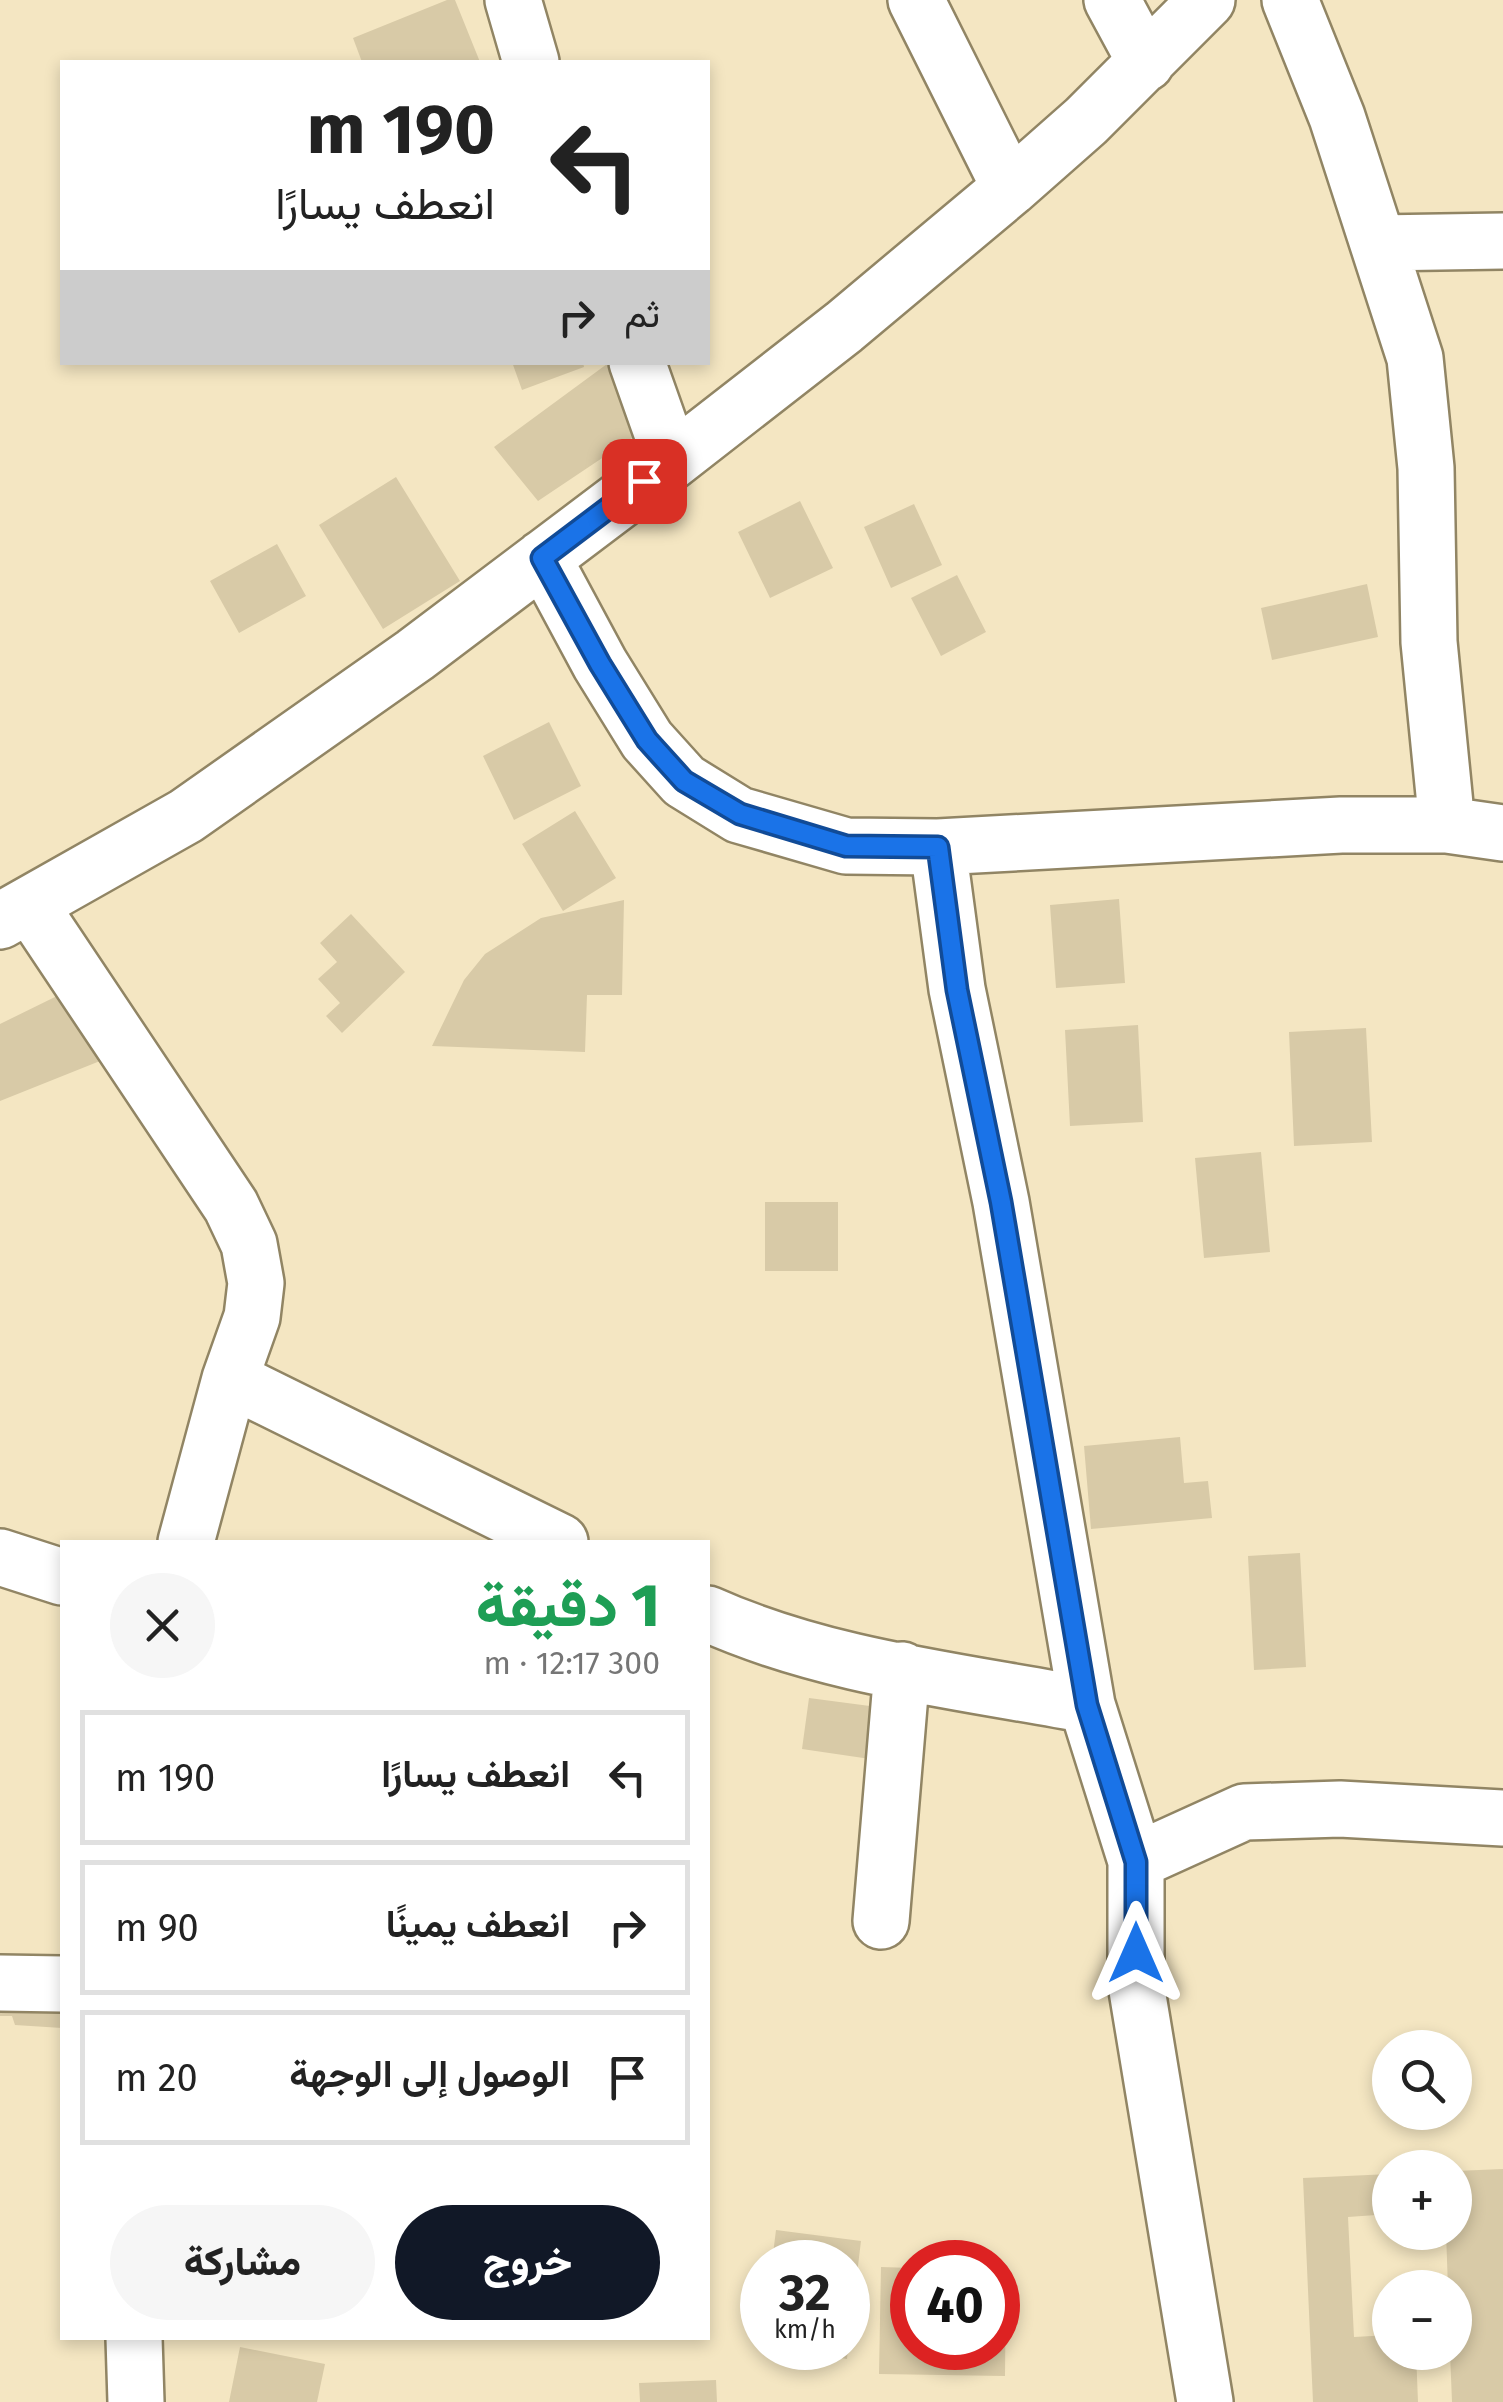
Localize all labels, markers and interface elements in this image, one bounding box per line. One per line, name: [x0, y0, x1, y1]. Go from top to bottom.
text: 190 m: [307, 88, 495, 172]
icon: left: [530, 100, 660, 230]
text: انعطف يسارًا: [275, 177, 495, 231]
icon: right: [549, 290, 604, 345]
text: ثم: [624, 291, 660, 337]
pin: [602, 439, 687, 524]
icon: arrive: [617, 454, 672, 509]
text: 1 دقيقة: [476, 1570, 660, 1642]
button: close: [110, 1573, 215, 1678]
text: 300 m · 12:17: [484, 1644, 660, 1682]
icon: left: [600, 1750, 655, 1805]
text: انعطف يسارًا: [381, 1751, 570, 1797]
text: 190 m: [115, 1755, 215, 1801]
icon: right: [600, 1900, 655, 1955]
text: انعطف يمينًا: [386, 1901, 570, 1947]
position arrow: [1084, 1901, 1188, 2005]
text: 90 m: [115, 1905, 199, 1951]
map controls: [1372, 2030, 1472, 2370]
button: search: [1372, 2030, 1472, 2130]
icon: arrive: [600, 2050, 655, 2105]
text: الوصول إلى الوجهة: [289, 2051, 570, 2097]
text: 20 m: [115, 2055, 198, 2101]
button: +: [1372, 2150, 1472, 2250]
button: مشاركة: [110, 2205, 375, 2320]
button: خروج: [395, 2205, 660, 2320]
speed limit sign: 40: [890, 2240, 1020, 2370]
text: 32: [779, 2263, 831, 2323]
button: −: [1372, 2270, 1472, 2370]
text: km/h: [774, 2315, 836, 2345]

